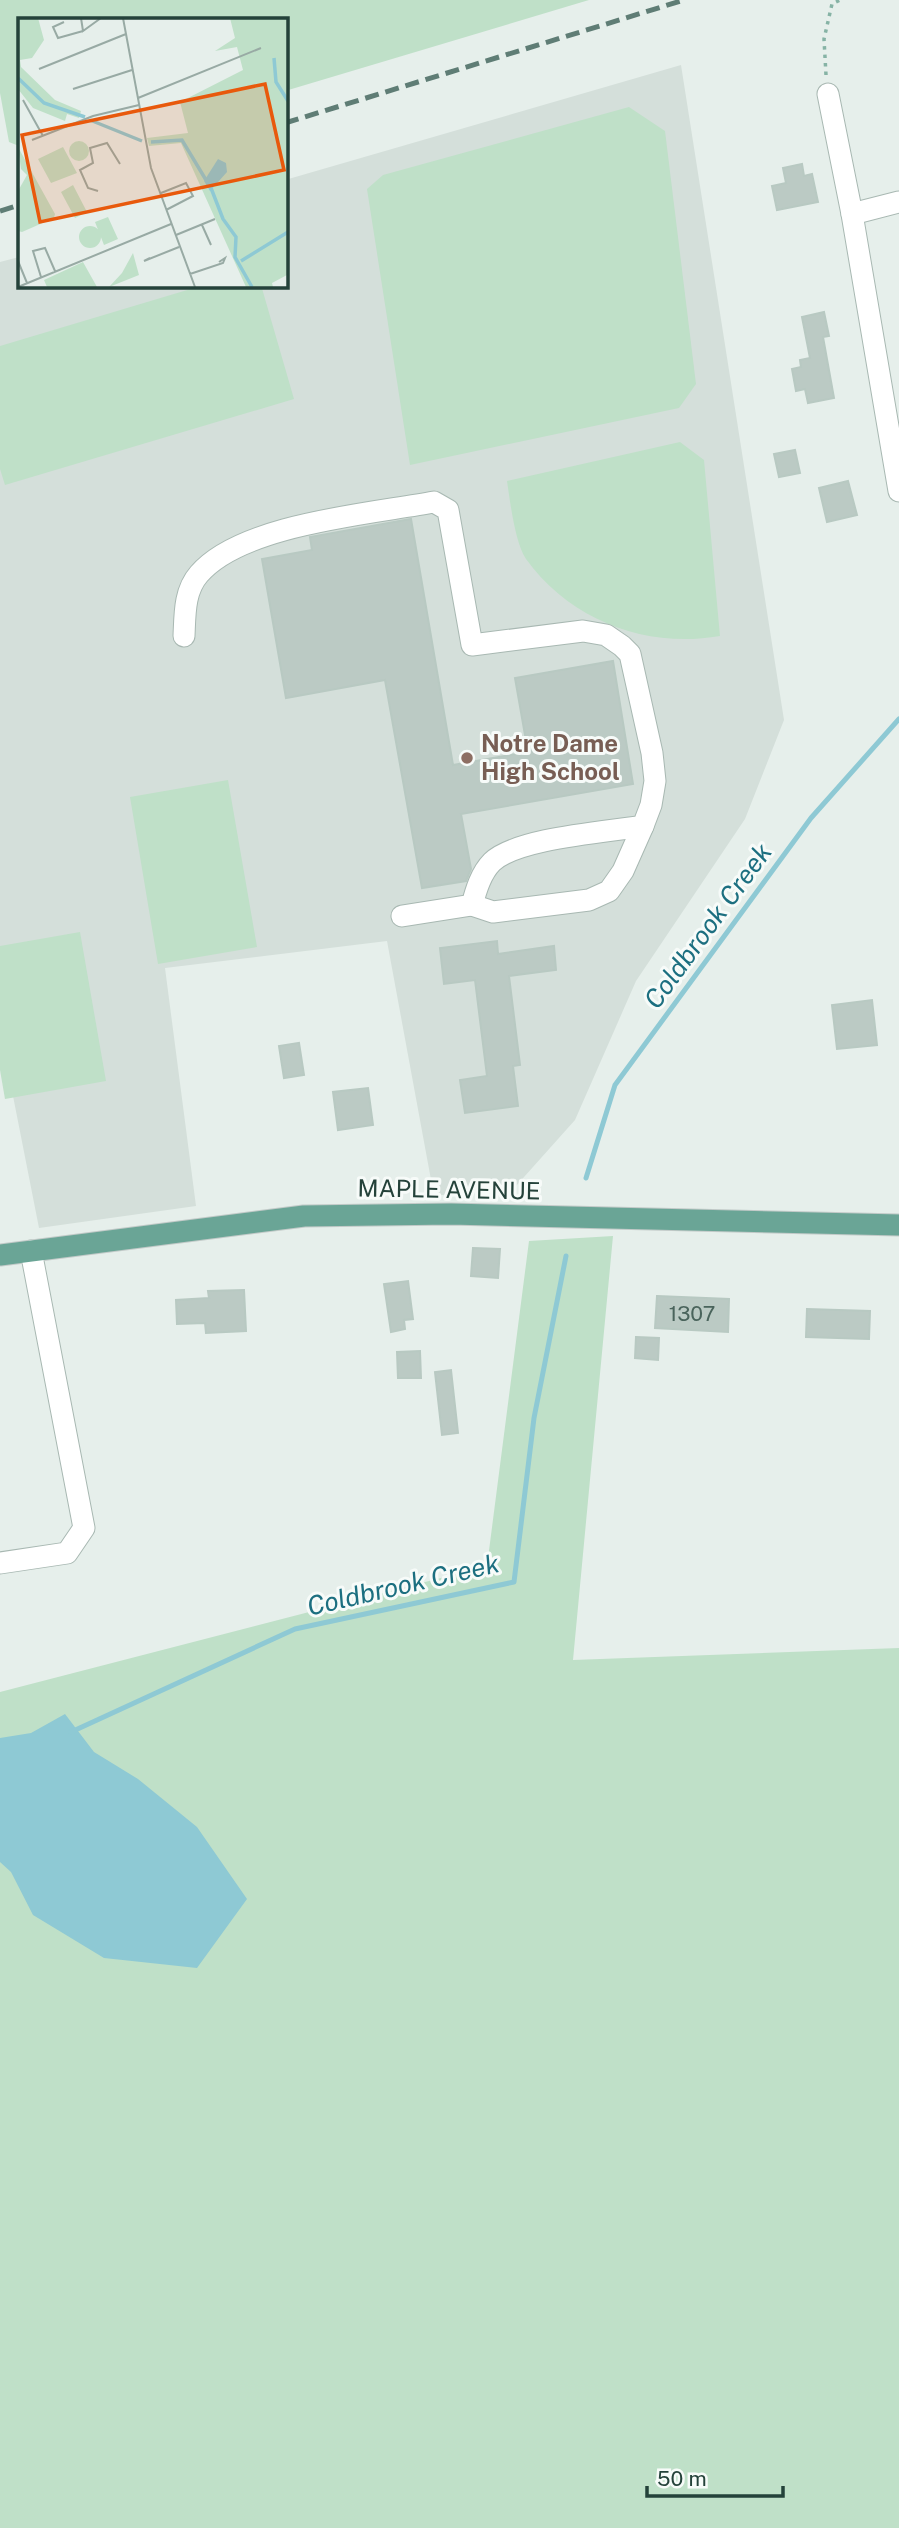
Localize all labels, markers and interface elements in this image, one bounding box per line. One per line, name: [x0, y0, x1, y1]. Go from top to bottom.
inset map: [18, 18, 287, 287]
place label: Notre Dame High School: [481, 729, 620, 785]
marker: Notre Dame High School: [459, 750, 475, 766]
water label: Coldbrook Creek: [637, 837, 778, 1014]
street label: MAPLE AVENUE: [357, 1173, 541, 1205]
house number: 1307: [669, 1301, 715, 1326]
water label: Coldbrook Creek: [304, 1547, 502, 1622]
scale bar: [647, 2454, 783, 2498]
text: 50 m: [657, 2466, 707, 2491]

